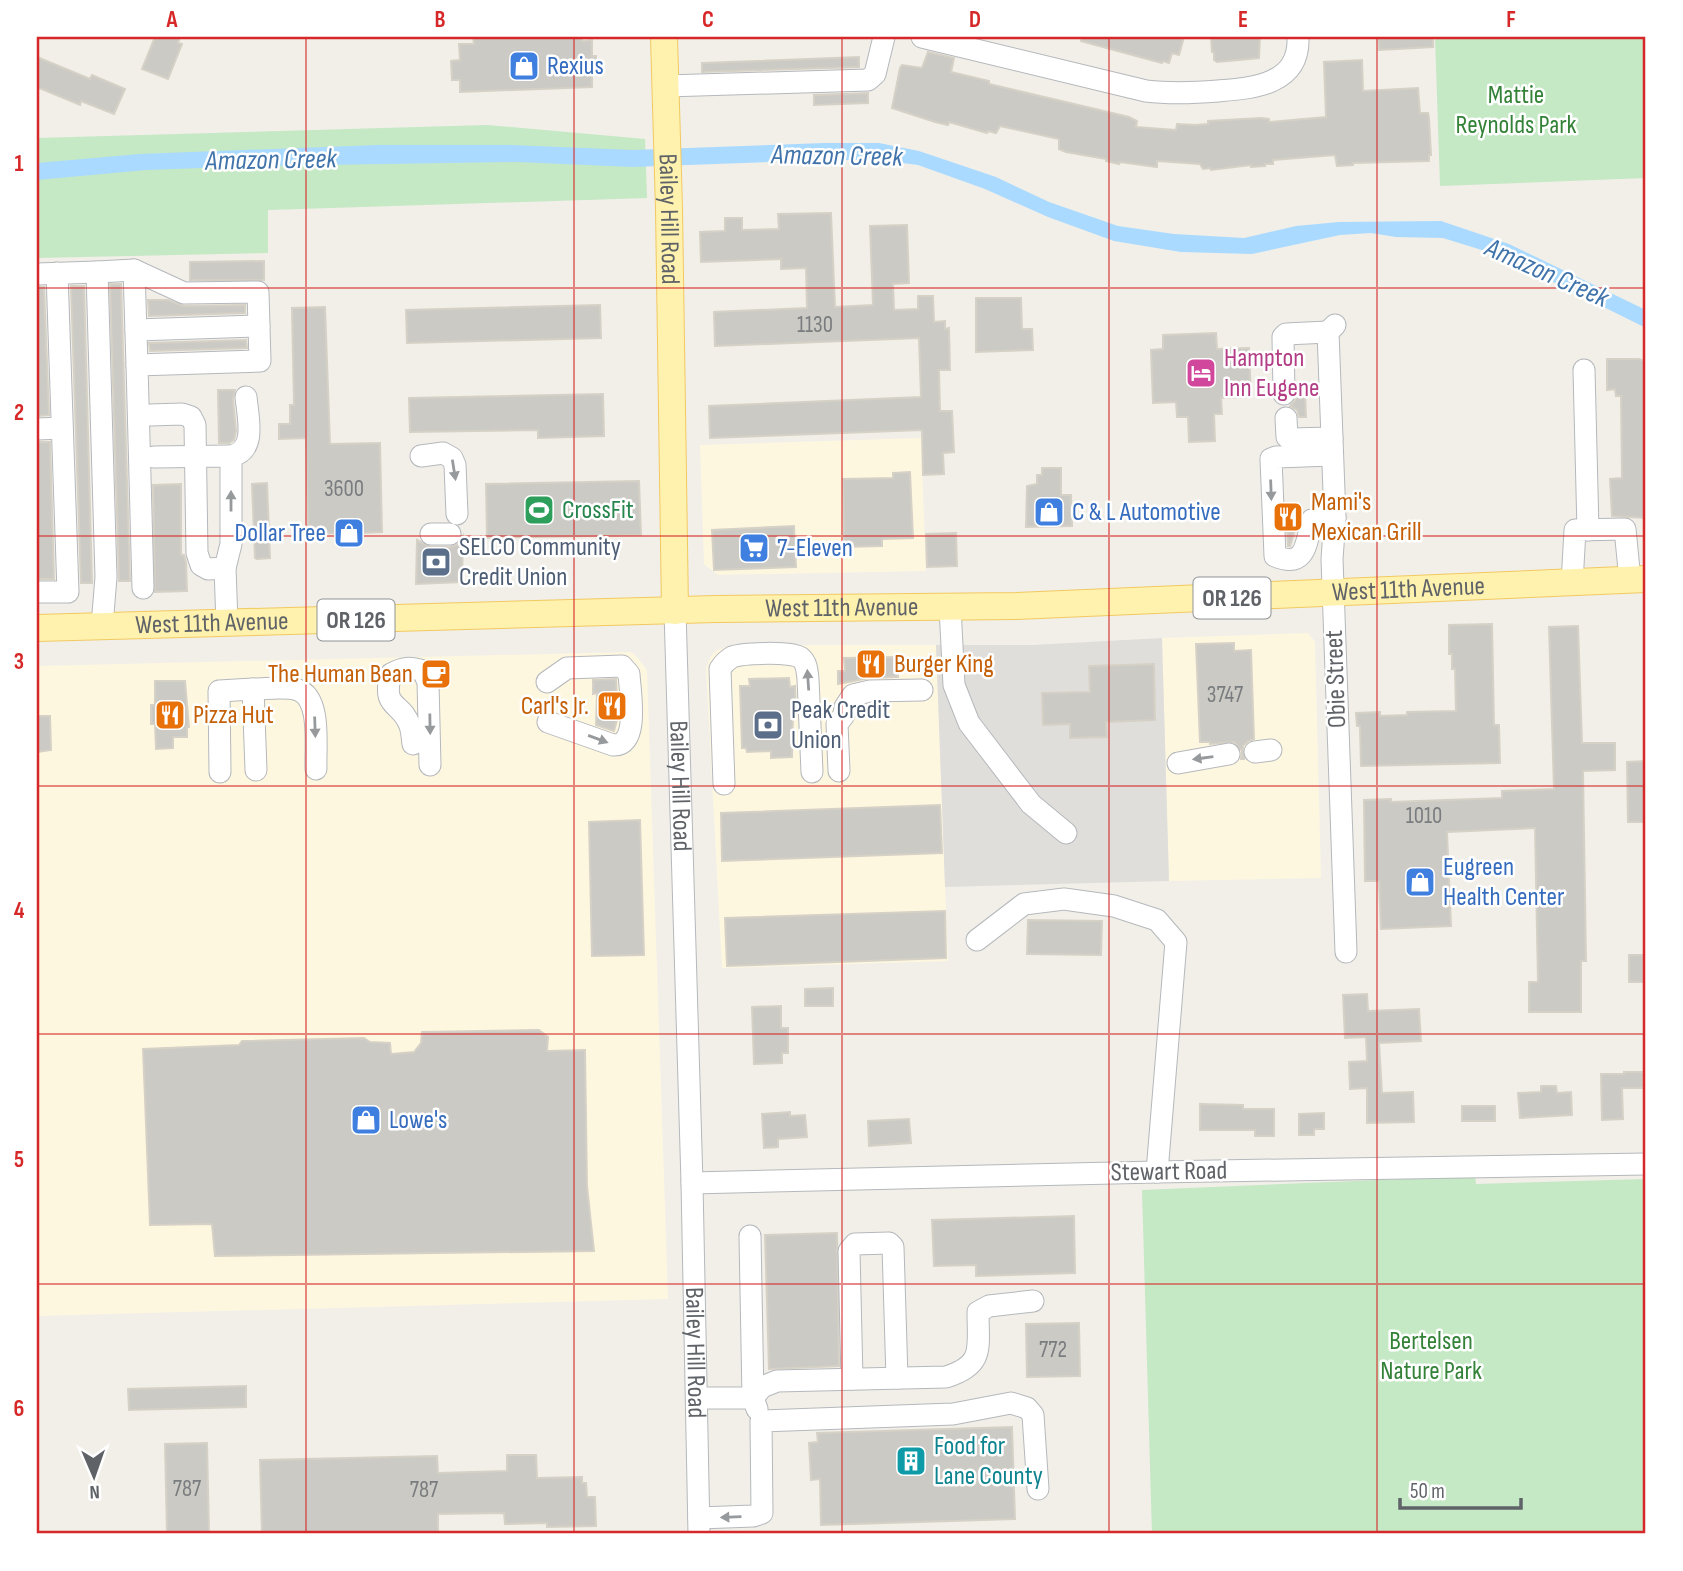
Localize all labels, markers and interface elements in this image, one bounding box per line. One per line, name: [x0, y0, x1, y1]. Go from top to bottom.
text: A: [166, 6, 179, 34]
text: B: [435, 6, 446, 34]
text: C: [702, 6, 714, 34]
text: D: [969, 6, 981, 34]
text: E: [1238, 6, 1248, 34]
text: F: [1506, 6, 1516, 34]
shop icon: Rexius: [507, 49, 541, 83]
place label: Rexius: [547, 51, 604, 82]
park label: Mattie Reynolds Park: [1455, 80, 1577, 141]
water label: Amazon Creek: [770, 138, 904, 174]
water label: Amazon Creek: [204, 142, 338, 178]
text: 1: [14, 150, 24, 178]
street label: Bailey Hill Road: [652, 153, 686, 285]
water label: Amazon Creek: [1479, 231, 1615, 315]
house number: 1130: [797, 311, 833, 339]
place label: Hampton Inn Eugene: [1224, 343, 1320, 404]
hotel icon: Hampton Inn Eugene: [1184, 356, 1218, 390]
text: 2: [14, 399, 24, 427]
one-way arrow: [449, 459, 460, 481]
house number: 3600: [324, 475, 364, 503]
one-way arrow: [1266, 479, 1277, 501]
place label: Mami's Mexican Grill: [1311, 487, 1422, 548]
one-way arrow: [225, 489, 237, 511]
sports icon: CrossFit: [522, 493, 556, 527]
place label: CrossFit: [562, 495, 634, 526]
shop icon: C & L Automotive: [1032, 495, 1066, 529]
place label: C & L Automotive: [1072, 497, 1221, 528]
restaurant icon: Mami's Mexican Grill: [1271, 500, 1305, 534]
shop icon: Dollar Tree: [332, 516, 366, 550]
place label: Dollar Tree: [235, 518, 326, 549]
supermarket icon: 7-Eleven: [737, 531, 771, 565]
place label: SELCO Community Credit Union: [459, 532, 621, 593]
place label: 7-Eleven: [777, 533, 853, 564]
bank icon: SELCO Community Credit Union: [419, 545, 453, 579]
street label: West 11th Avenue: [1331, 570, 1486, 608]
road number: OR 126: [1194, 578, 1270, 618]
street label: West 11th Avenue: [765, 591, 918, 624]
road number: OR 126: [318, 600, 394, 640]
street label: West 11th Avenue: [135, 605, 289, 641]
street label: Obie Street: [1319, 629, 1353, 728]
restaurant icon: Burger King: [854, 647, 888, 681]
text: 3: [14, 648, 24, 676]
place label: Burger King: [894, 649, 994, 680]
cafe icon: The Human Bean: [419, 657, 453, 691]
place label: The Human Bean: [268, 659, 413, 690]
one-way arrow: [802, 668, 813, 690]
house number: 3747: [1207, 681, 1243, 709]
restaurant icon: Carl's Jr.: [595, 689, 629, 723]
place label: Carl's Jr.: [521, 691, 589, 722]
place label: Peak Credit Union: [791, 695, 890, 756]
restaurant icon: Pizza Hut: [153, 698, 187, 732]
place label: Pizza Hut: [193, 700, 274, 731]
bank icon: Peak Credit Union: [751, 708, 785, 742]
one-way arrow: [424, 713, 436, 735]
one-way arrow: [309, 717, 320, 739]
street label: Bailey Hill Road: [663, 720, 698, 852]
one-way arrow: [588, 734, 609, 745]
one-way arrow: [1192, 752, 1214, 763]
house number: 1010: [1406, 802, 1442, 830]
place label: Eugreen Health Center: [1443, 852, 1565, 913]
shop icon: Eugreen Health Center: [1403, 865, 1437, 899]
text: 4: [14, 897, 25, 925]
shop icon: Lowe's: [349, 1103, 383, 1137]
place label: Lowe's: [389, 1105, 447, 1136]
text: 5: [14, 1146, 24, 1174]
street label: Stewart Road: [1110, 1155, 1228, 1189]
street label: Bailey Hill Road: [679, 1287, 712, 1419]
park label: Bertelsen Nature Park: [1380, 1326, 1482, 1387]
house number: 772: [1039, 1336, 1067, 1364]
text: 6: [14, 1395, 24, 1423]
place label: Food for Lane County: [934, 1431, 1043, 1492]
north arrow: [60, 1442, 130, 1512]
building icon: Food for Lane County: [894, 1444, 928, 1478]
scale bar: [1400, 1466, 1520, 1510]
house number: 787: [173, 1475, 201, 1503]
house number: 787: [410, 1476, 438, 1504]
text: 50 m: [1410, 1479, 1445, 1504]
text: N: [89, 1480, 100, 1503]
one-way arrow: [720, 1511, 742, 1522]

